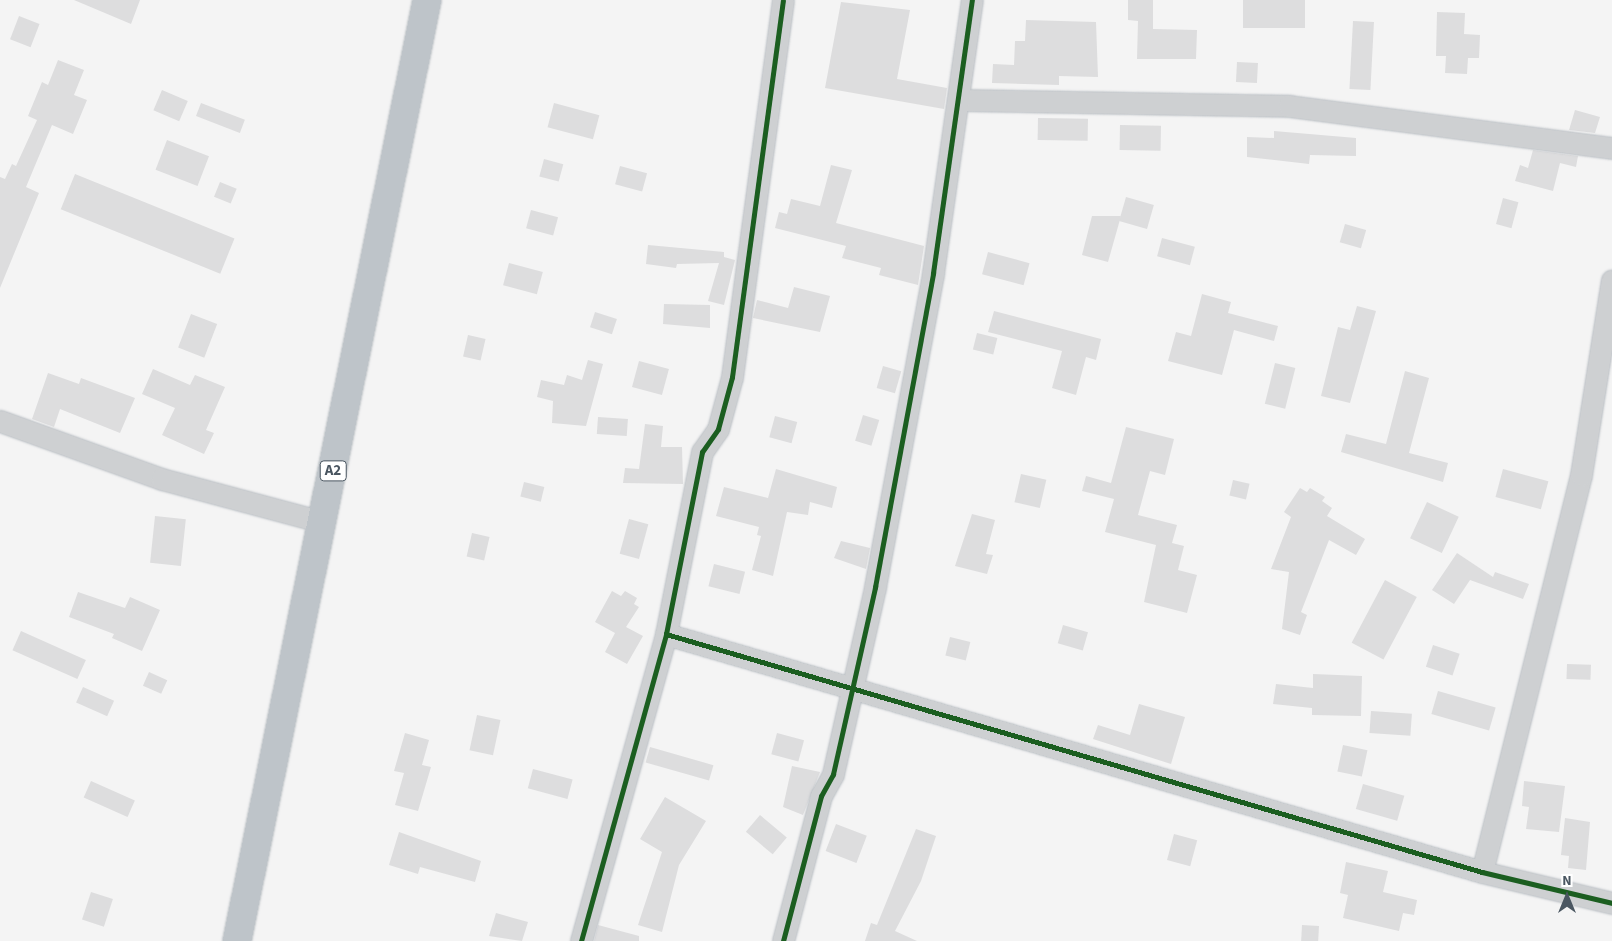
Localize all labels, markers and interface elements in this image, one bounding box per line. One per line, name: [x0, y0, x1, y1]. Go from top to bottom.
road number: A2: [319, 458, 347, 484]
north arrow: [1542, 871, 1592, 921]
text: N: [1562, 871, 1572, 891]

